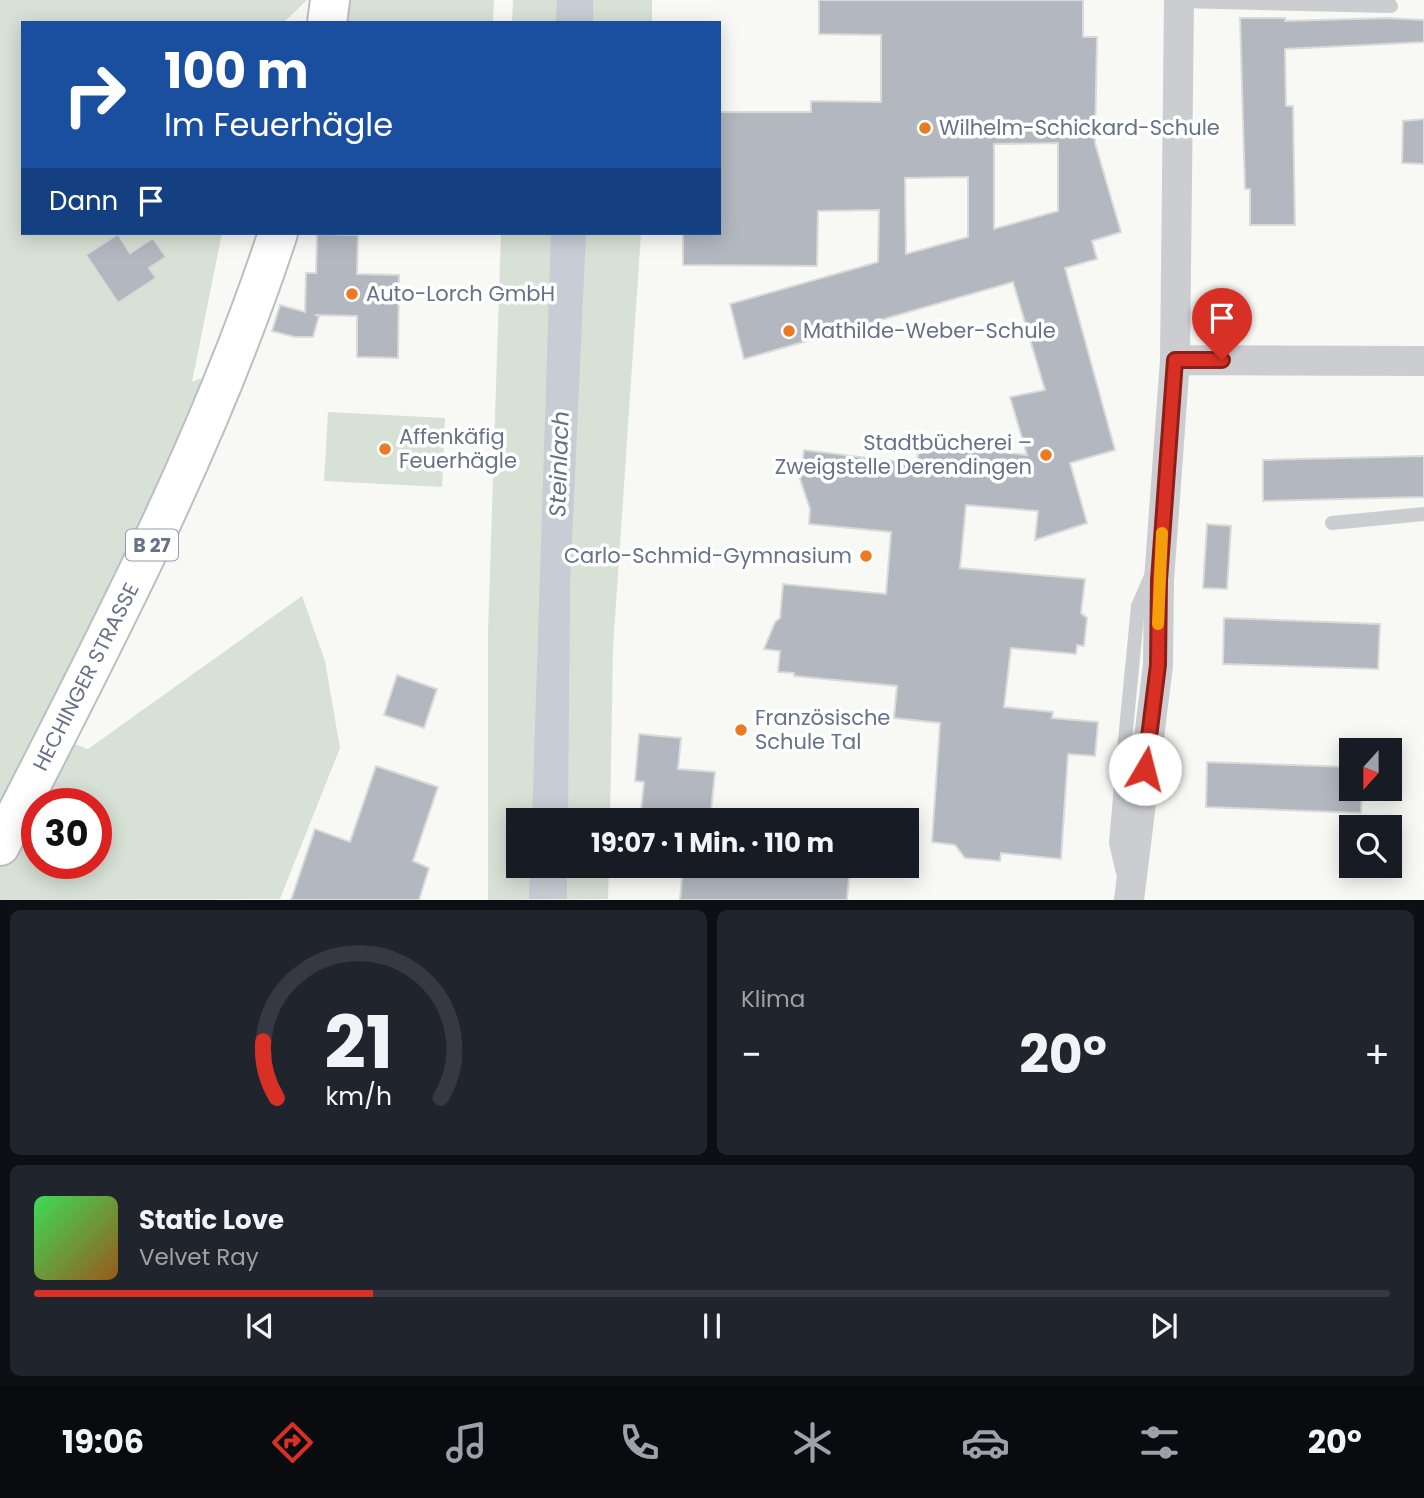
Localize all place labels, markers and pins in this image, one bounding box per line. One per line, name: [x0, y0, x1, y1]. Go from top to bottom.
place label: Wilhelm-Schickard-Schule: [939, 113, 1220, 142]
marker: Wilhelm-Schickard-Schule: [917, 120, 933, 136]
place label: Auto-Lorch GmbH: [366, 279, 555, 308]
marker: Auto-Lorch GmbH: [344, 286, 360, 302]
pin: [1192, 288, 1252, 360]
place label: Mathilde-Weber-Schule: [803, 316, 1056, 345]
marker: Mathilde-Weber-Schule: [781, 323, 797, 339]
place label: Affenkäfig Feuerhägle: [399, 422, 517, 475]
place label: Stadtbücherei – Zweigstelle Derendingen: [775, 428, 1032, 481]
marker: Affenkäfig Feuerhägle: [377, 441, 393, 457]
marker: Stadtbücherei – Zweigstelle Derendingen: [1038, 447, 1054, 463]
place label: Carlo-Schmid-Gymnasium: [564, 541, 852, 570]
marker: Carlo-Schmid-Gymnasium: [858, 548, 874, 564]
place label: Französische Schule Tal: [755, 703, 890, 756]
marker: Französische Schule Tal: [733, 722, 749, 738]

